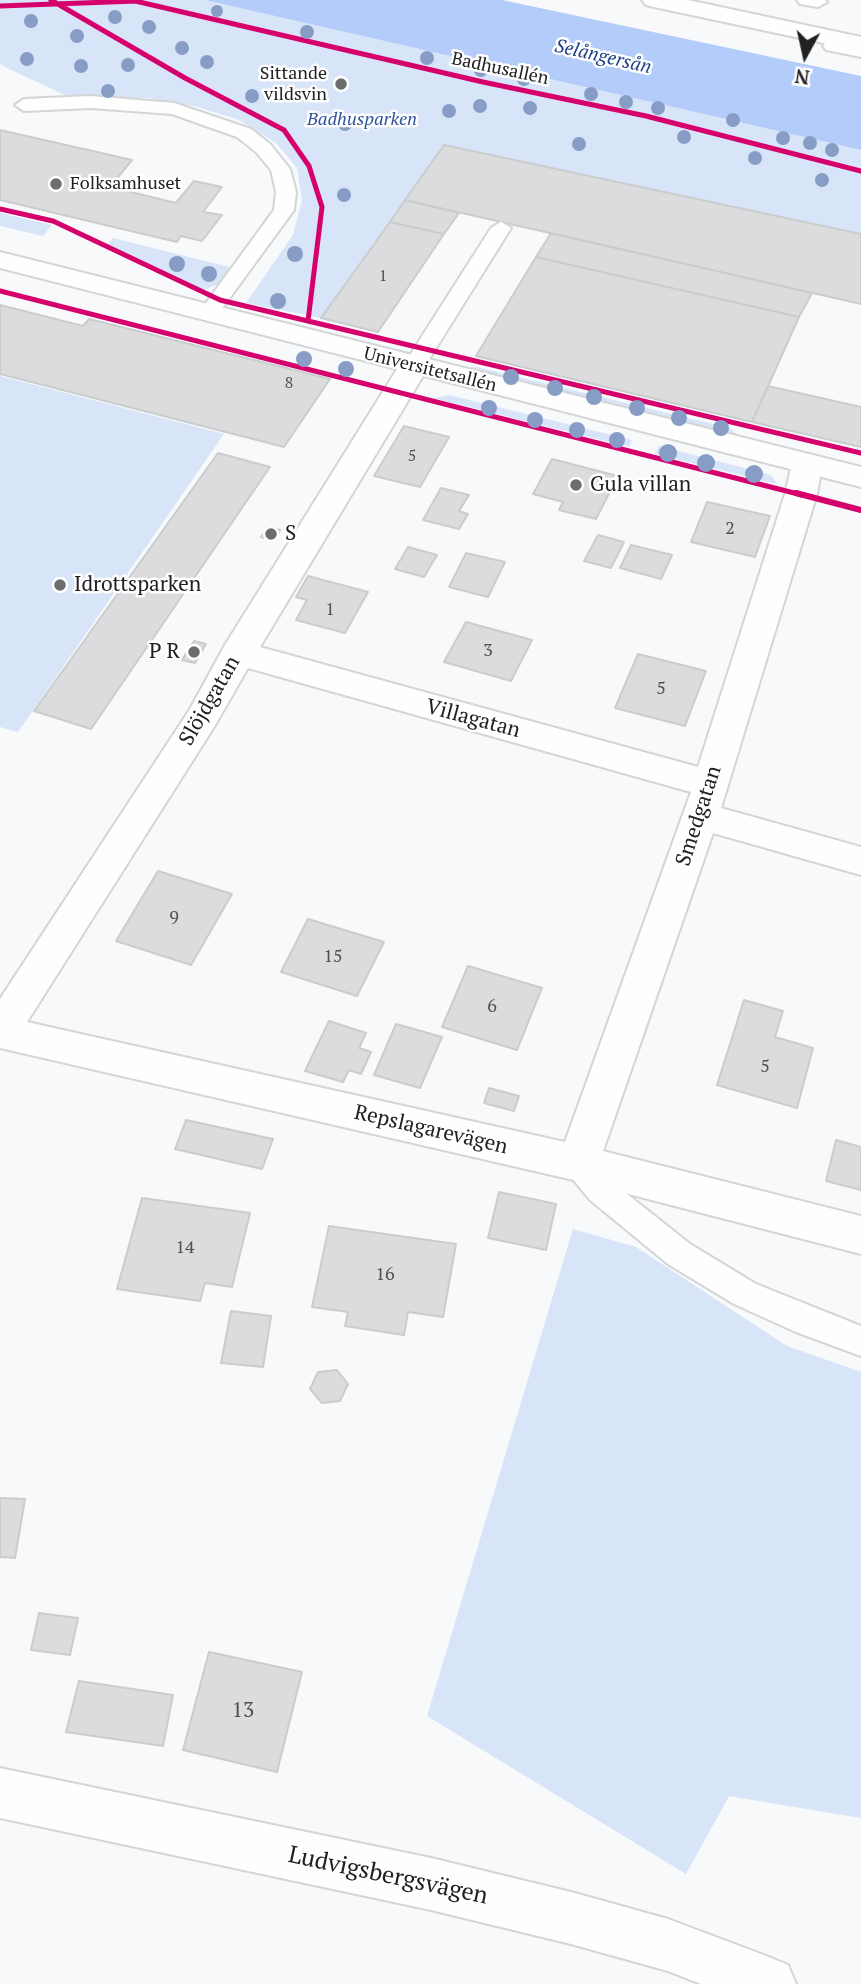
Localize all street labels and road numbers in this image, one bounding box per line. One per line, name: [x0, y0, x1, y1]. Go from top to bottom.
street label: Badhusallén: [450, 48, 550, 90]
street label: Universitetsallén: [361, 343, 499, 397]
street label: Slöjdgatan: [174, 652, 246, 750]
street label: Villagatan: [423, 694, 523, 744]
street label: Smedgatan: [671, 763, 727, 869]
street label: Repslagarevägen: [352, 1100, 510, 1160]
street label: Ludvigsbergsvägen: [286, 1841, 490, 1911]

